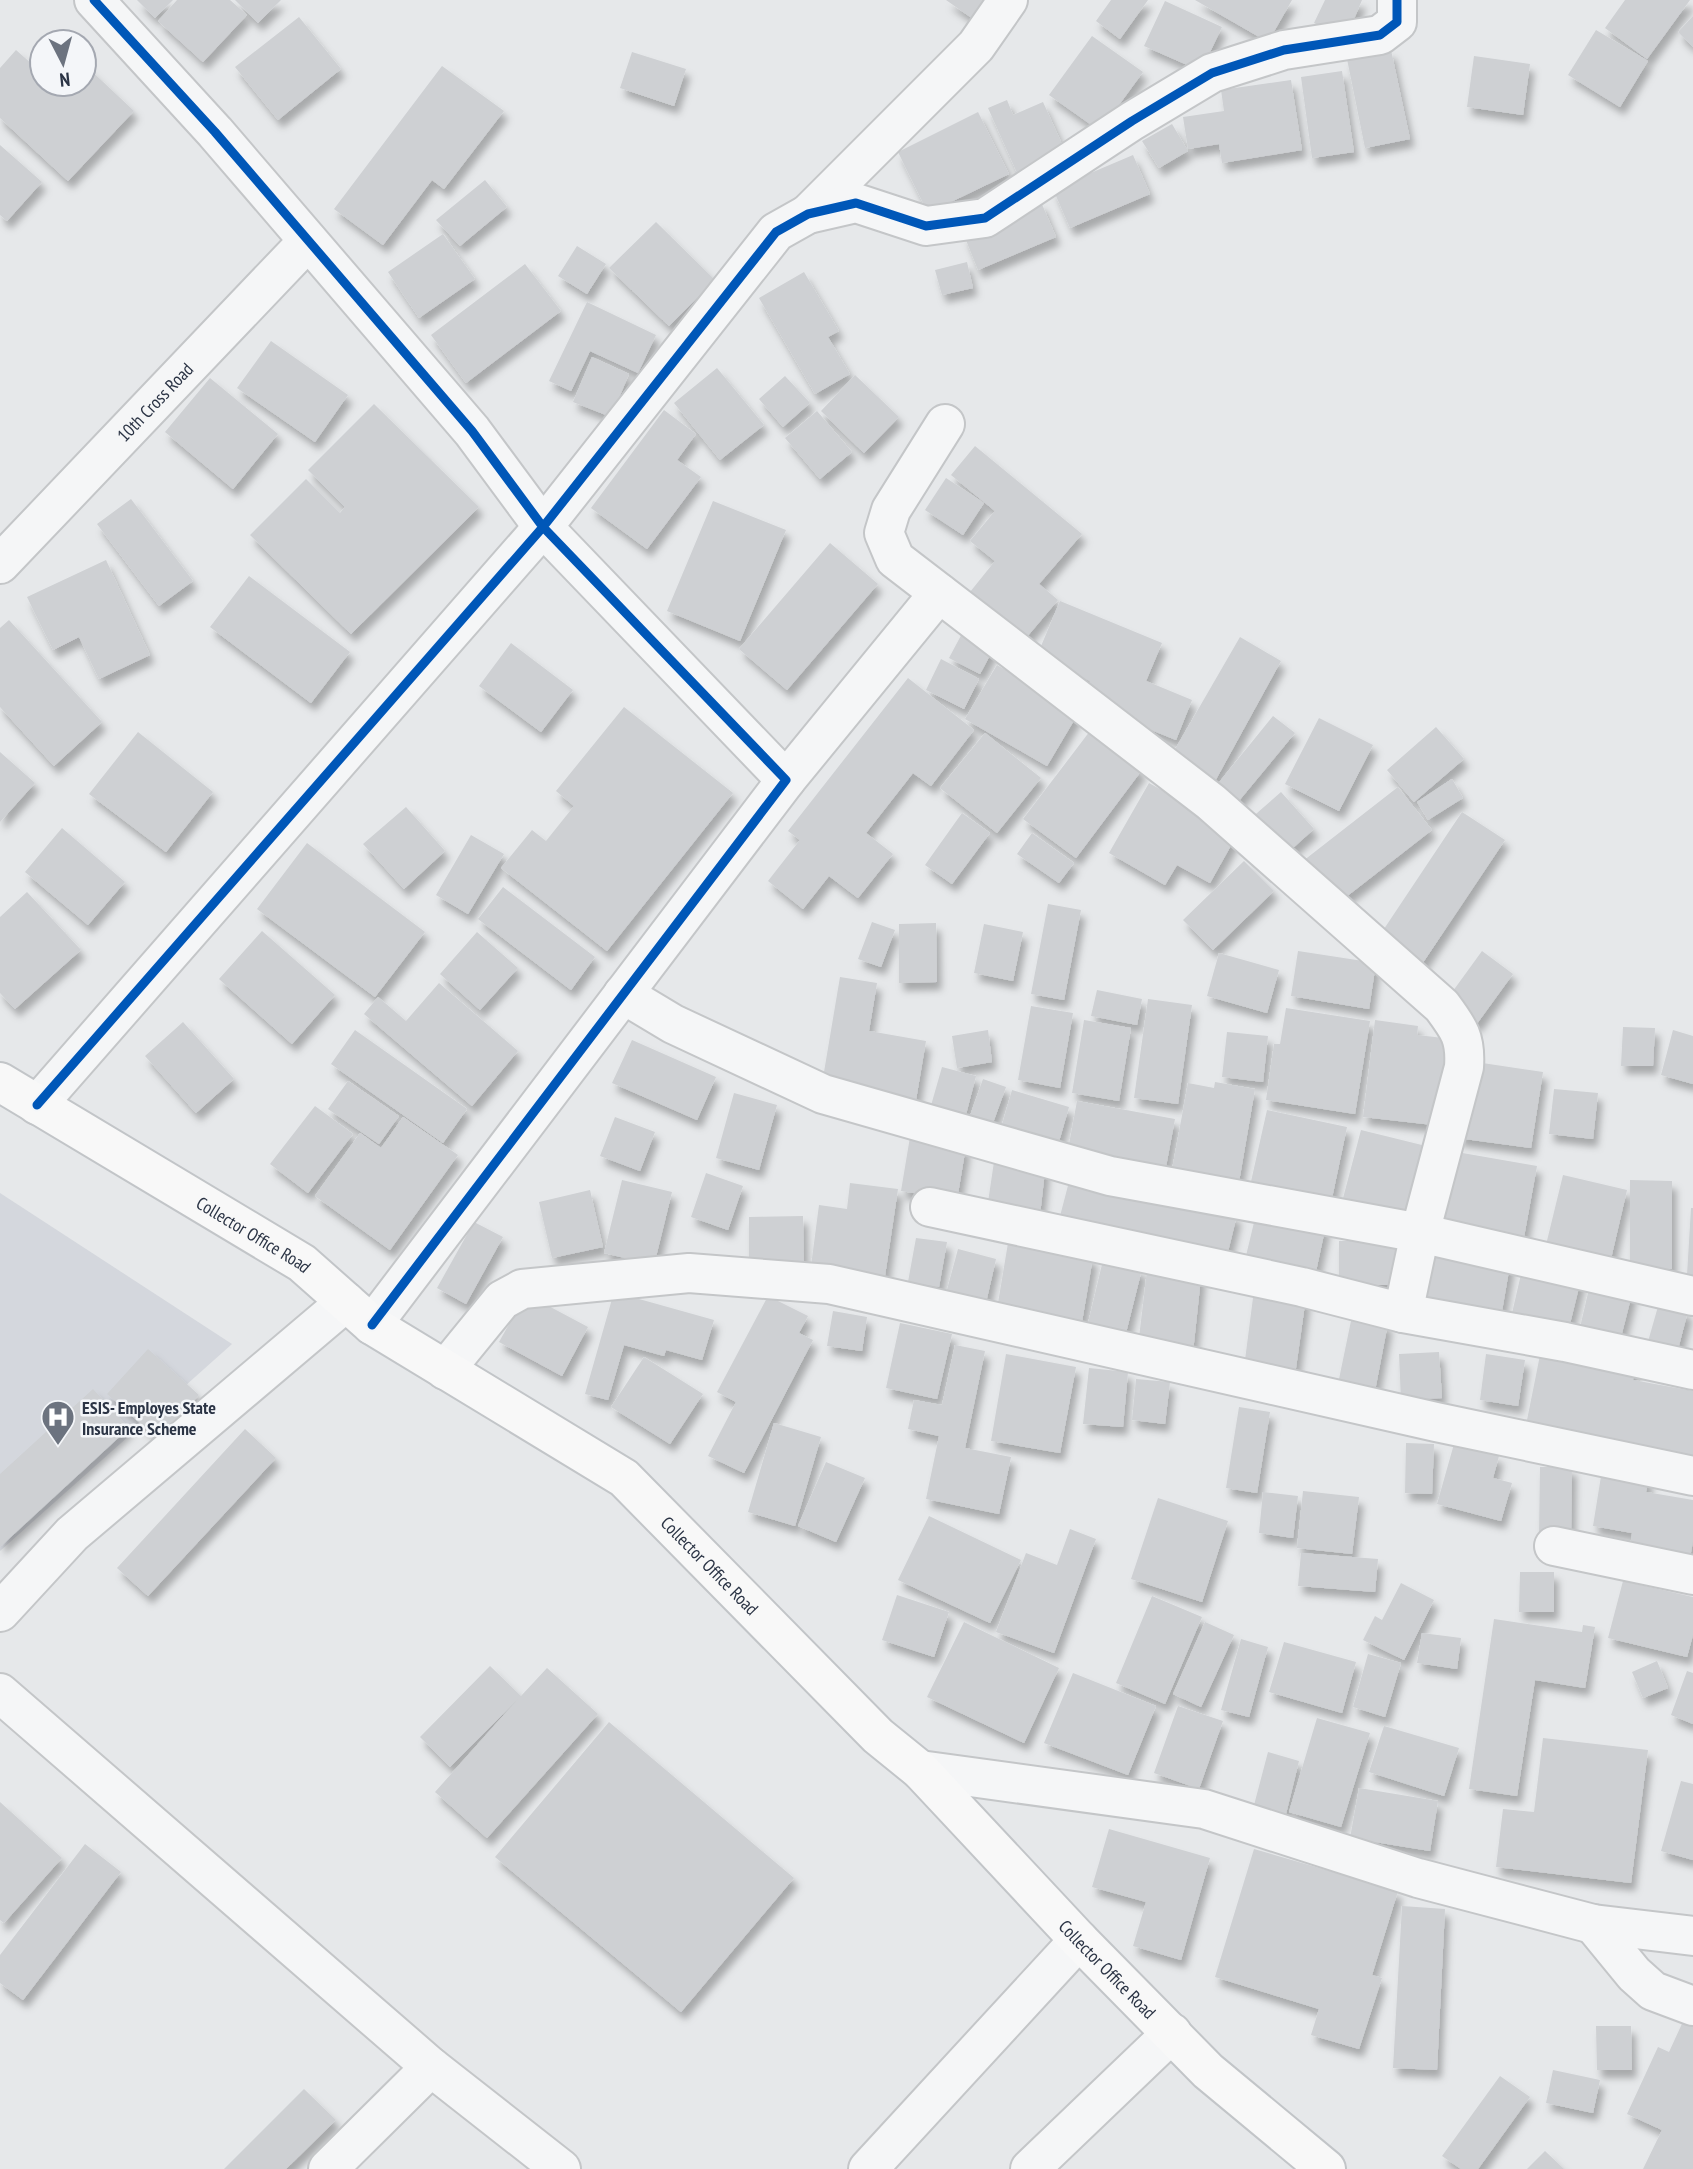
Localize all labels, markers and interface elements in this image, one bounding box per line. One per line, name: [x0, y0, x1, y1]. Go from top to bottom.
north arrow: [28, 28, 98, 98]
text: N: [58, 67, 71, 92]
street label: 10th Cross Road: [112, 358, 198, 446]
street label: Collector Office Road: [192, 1191, 316, 1277]
place label: ESIS- Employes State Insurance Scheme: [82, 1396, 216, 1440]
hospital icon: ESIS- Employes State Insurance Scheme: [39, 1398, 77, 1447]
street label: Collector Office Road: [656, 1511, 764, 1620]
street label: Collector Office Road: [1054, 1915, 1161, 2023]

